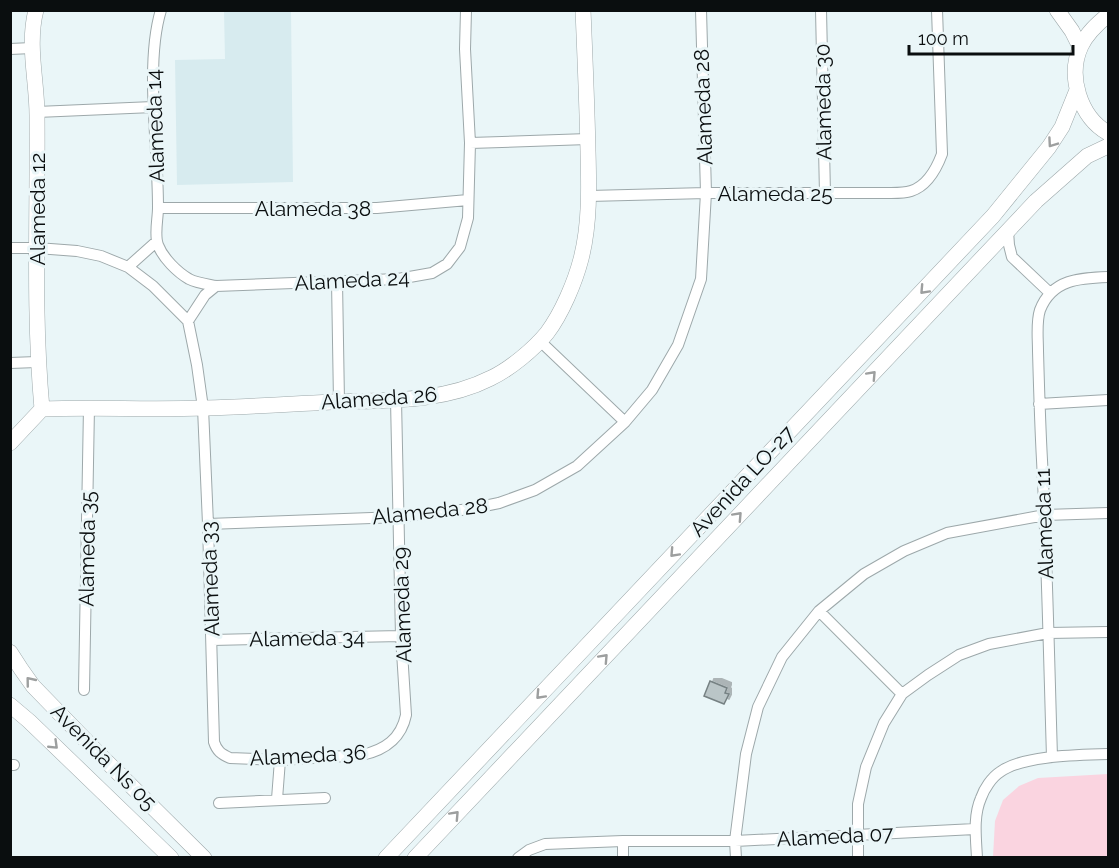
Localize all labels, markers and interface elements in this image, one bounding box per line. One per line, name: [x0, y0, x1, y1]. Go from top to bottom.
scale bar: [909, 18, 1072, 56]
text: 100 m: [918, 28, 969, 49]
street label: Alameda 30: [809, 43, 837, 161]
street label: Alameda 28: [688, 48, 718, 166]
street label: Alameda 14: [141, 69, 169, 183]
one-way arrow: [1048, 136, 1059, 147]
street label: Alameda 12: [25, 153, 50, 265]
street label: Alameda 25: [717, 181, 833, 206]
street label: Alameda 38: [255, 196, 371, 221]
street label: Alameda 24: [294, 265, 410, 295]
one-way arrow: [920, 282, 931, 293]
one-way arrow: [864, 371, 875, 382]
street label: Alameda 26: [320, 381, 438, 415]
street label: Avenida LO-27: [685, 420, 800, 541]
street label: Alameda 11: [1030, 468, 1058, 580]
street label: Alameda 35: [73, 491, 101, 607]
street label: Alameda 28: [371, 492, 489, 530]
one-way arrow: [730, 513, 741, 524]
street label: Alameda 33: [195, 521, 225, 637]
street label: Alameda 29: [387, 547, 417, 663]
one-way arrow: [670, 547, 681, 557]
street label: Alameda 34: [249, 624, 365, 652]
one-way arrow: [596, 654, 607, 665]
one-way arrow: [27, 677, 38, 688]
one-way arrow: [536, 688, 547, 699]
street label: Avenida Ns 05: [46, 699, 162, 815]
one-way arrow: [46, 737, 57, 748]
street label: Alameda 36: [249, 739, 367, 771]
one-way arrow: [448, 811, 459, 822]
street label: Alameda 07: [776, 820, 895, 852]

